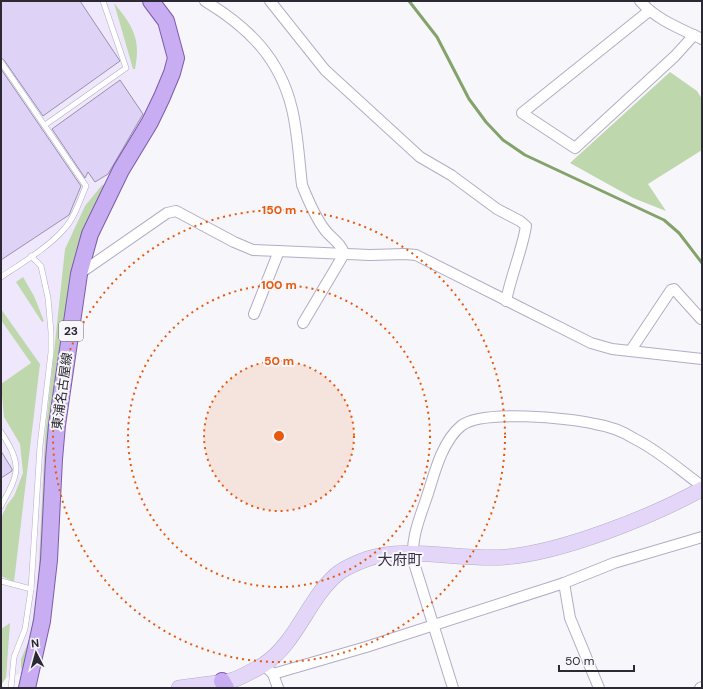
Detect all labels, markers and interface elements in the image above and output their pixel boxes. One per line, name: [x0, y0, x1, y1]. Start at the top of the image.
text: 150 m: [262, 202, 296, 218]
text: 100 m: [261, 277, 297, 293]
road number: 23: [59, 321, 83, 341]
street label: 東浦名古屋線: [48, 351, 76, 431]
text: 50 m: [264, 353, 294, 369]
centre of rings: [272, 429, 286, 443]
district label: 大府町: [377, 550, 423, 570]
north arrow: [16, 633, 56, 673]
text: N: [30, 636, 40, 650]
scale bar: [559, 647, 634, 673]
text: 50 m: [565, 653, 594, 669]

